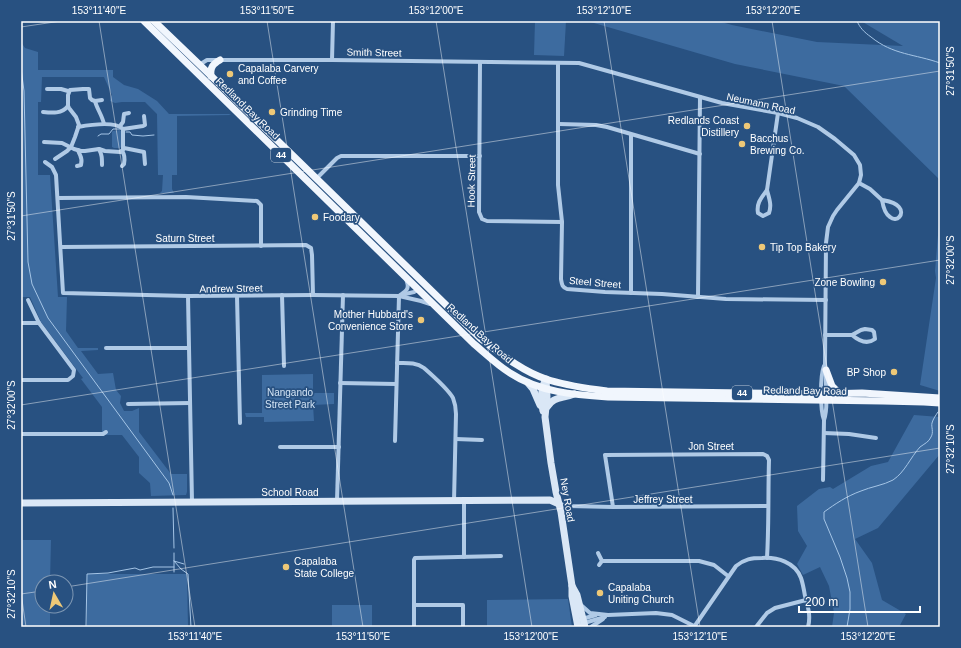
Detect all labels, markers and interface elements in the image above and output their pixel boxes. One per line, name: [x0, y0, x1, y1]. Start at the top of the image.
text: 153°11'40"E: [72, 5, 126, 16]
text: 153°11'50"E: [240, 5, 294, 16]
text: 153°12'00"E: [408, 5, 464, 16]
text: 153°12'10"E: [576, 5, 632, 16]
text: 153°12'20"E: [745, 5, 801, 16]
text: 27°31'50"S: [945, 46, 956, 96]
street label: Smith Street: [346, 47, 402, 58]
place label: Capalaba Carvery and Coffee: [238, 63, 319, 86]
marker: Capalaba Carvery and Coffee: [225, 69, 235, 79]
street label: Redland Bay Road: [214, 75, 282, 141]
street label: Neumann Road: [725, 91, 796, 116]
marker: Grinding Time: [267, 107, 277, 117]
place label: Grinding Time: [280, 107, 343, 118]
place label: Redlands Coast Distillery: [668, 115, 739, 138]
marker: Redlands Coast Distillery: [742, 121, 752, 131]
place label: Bacchus Brewing Co.: [750, 133, 804, 156]
marker: Bacchus Brewing Co.: [737, 139, 747, 149]
road number: 44: [271, 148, 291, 162]
street label: Hook Street: [466, 154, 477, 208]
text: 27°31'50"S: [6, 191, 17, 241]
marker: Foodary: [310, 212, 320, 222]
place label: Foodary: [323, 212, 360, 223]
street label: Saturn Street: [156, 233, 215, 244]
text: 27°32'00"S: [945, 235, 956, 285]
marker: Tip Top Bakery: [757, 242, 767, 252]
place label: Tip Top Bakery: [770, 242, 836, 253]
street label: Steel Street: [568, 275, 622, 290]
place label: Zone Bowling: [814, 277, 875, 288]
marker: Zone Bowling: [878, 277, 888, 287]
street label: Andrew Street: [199, 282, 263, 295]
street label: Redland Bay Road: [445, 301, 515, 366]
place label: Mother Hubbard's Convenience Store: [328, 309, 413, 332]
marker: Mother Hubbard's Convenience Store: [416, 315, 426, 325]
place label: BP Shop: [847, 367, 886, 378]
marker: BP Shop: [889, 367, 899, 377]
text: 27°32'00"S: [6, 380, 17, 430]
street label: Redland Bay Road: [763, 384, 847, 397]
road number: 44: [732, 386, 752, 400]
park label: Nangando Street Park: [265, 387, 316, 410]
text: 27°32'10"S: [945, 424, 956, 474]
street label: Jon Street: [688, 441, 734, 452]
street label: Ney Road: [558, 477, 577, 523]
street label: School Road: [261, 487, 319, 498]
street label: Jeffrey Street: [633, 494, 693, 505]
place label: Capalaba State College: [294, 556, 354, 579]
marker: Capalaba State College: [281, 562, 291, 572]
text: 27°32'10"S: [6, 569, 17, 619]
north arrow: [34, 574, 74, 614]
text: N: [48, 578, 57, 591]
place label: Capalaba Uniting Church: [608, 582, 674, 605]
marker: Capalaba Uniting Church: [595, 588, 605, 598]
scale bar: [799, 588, 920, 614]
text: 200 m: [805, 595, 838, 609]
text: 153°11'40"E: [168, 631, 222, 642]
text: 153°11'50"E: [336, 631, 390, 642]
text: 153°12'00"E: [503, 631, 559, 642]
text: 153°12'10"E: [672, 631, 728, 642]
text: 153°12'20"E: [840, 631, 896, 642]

